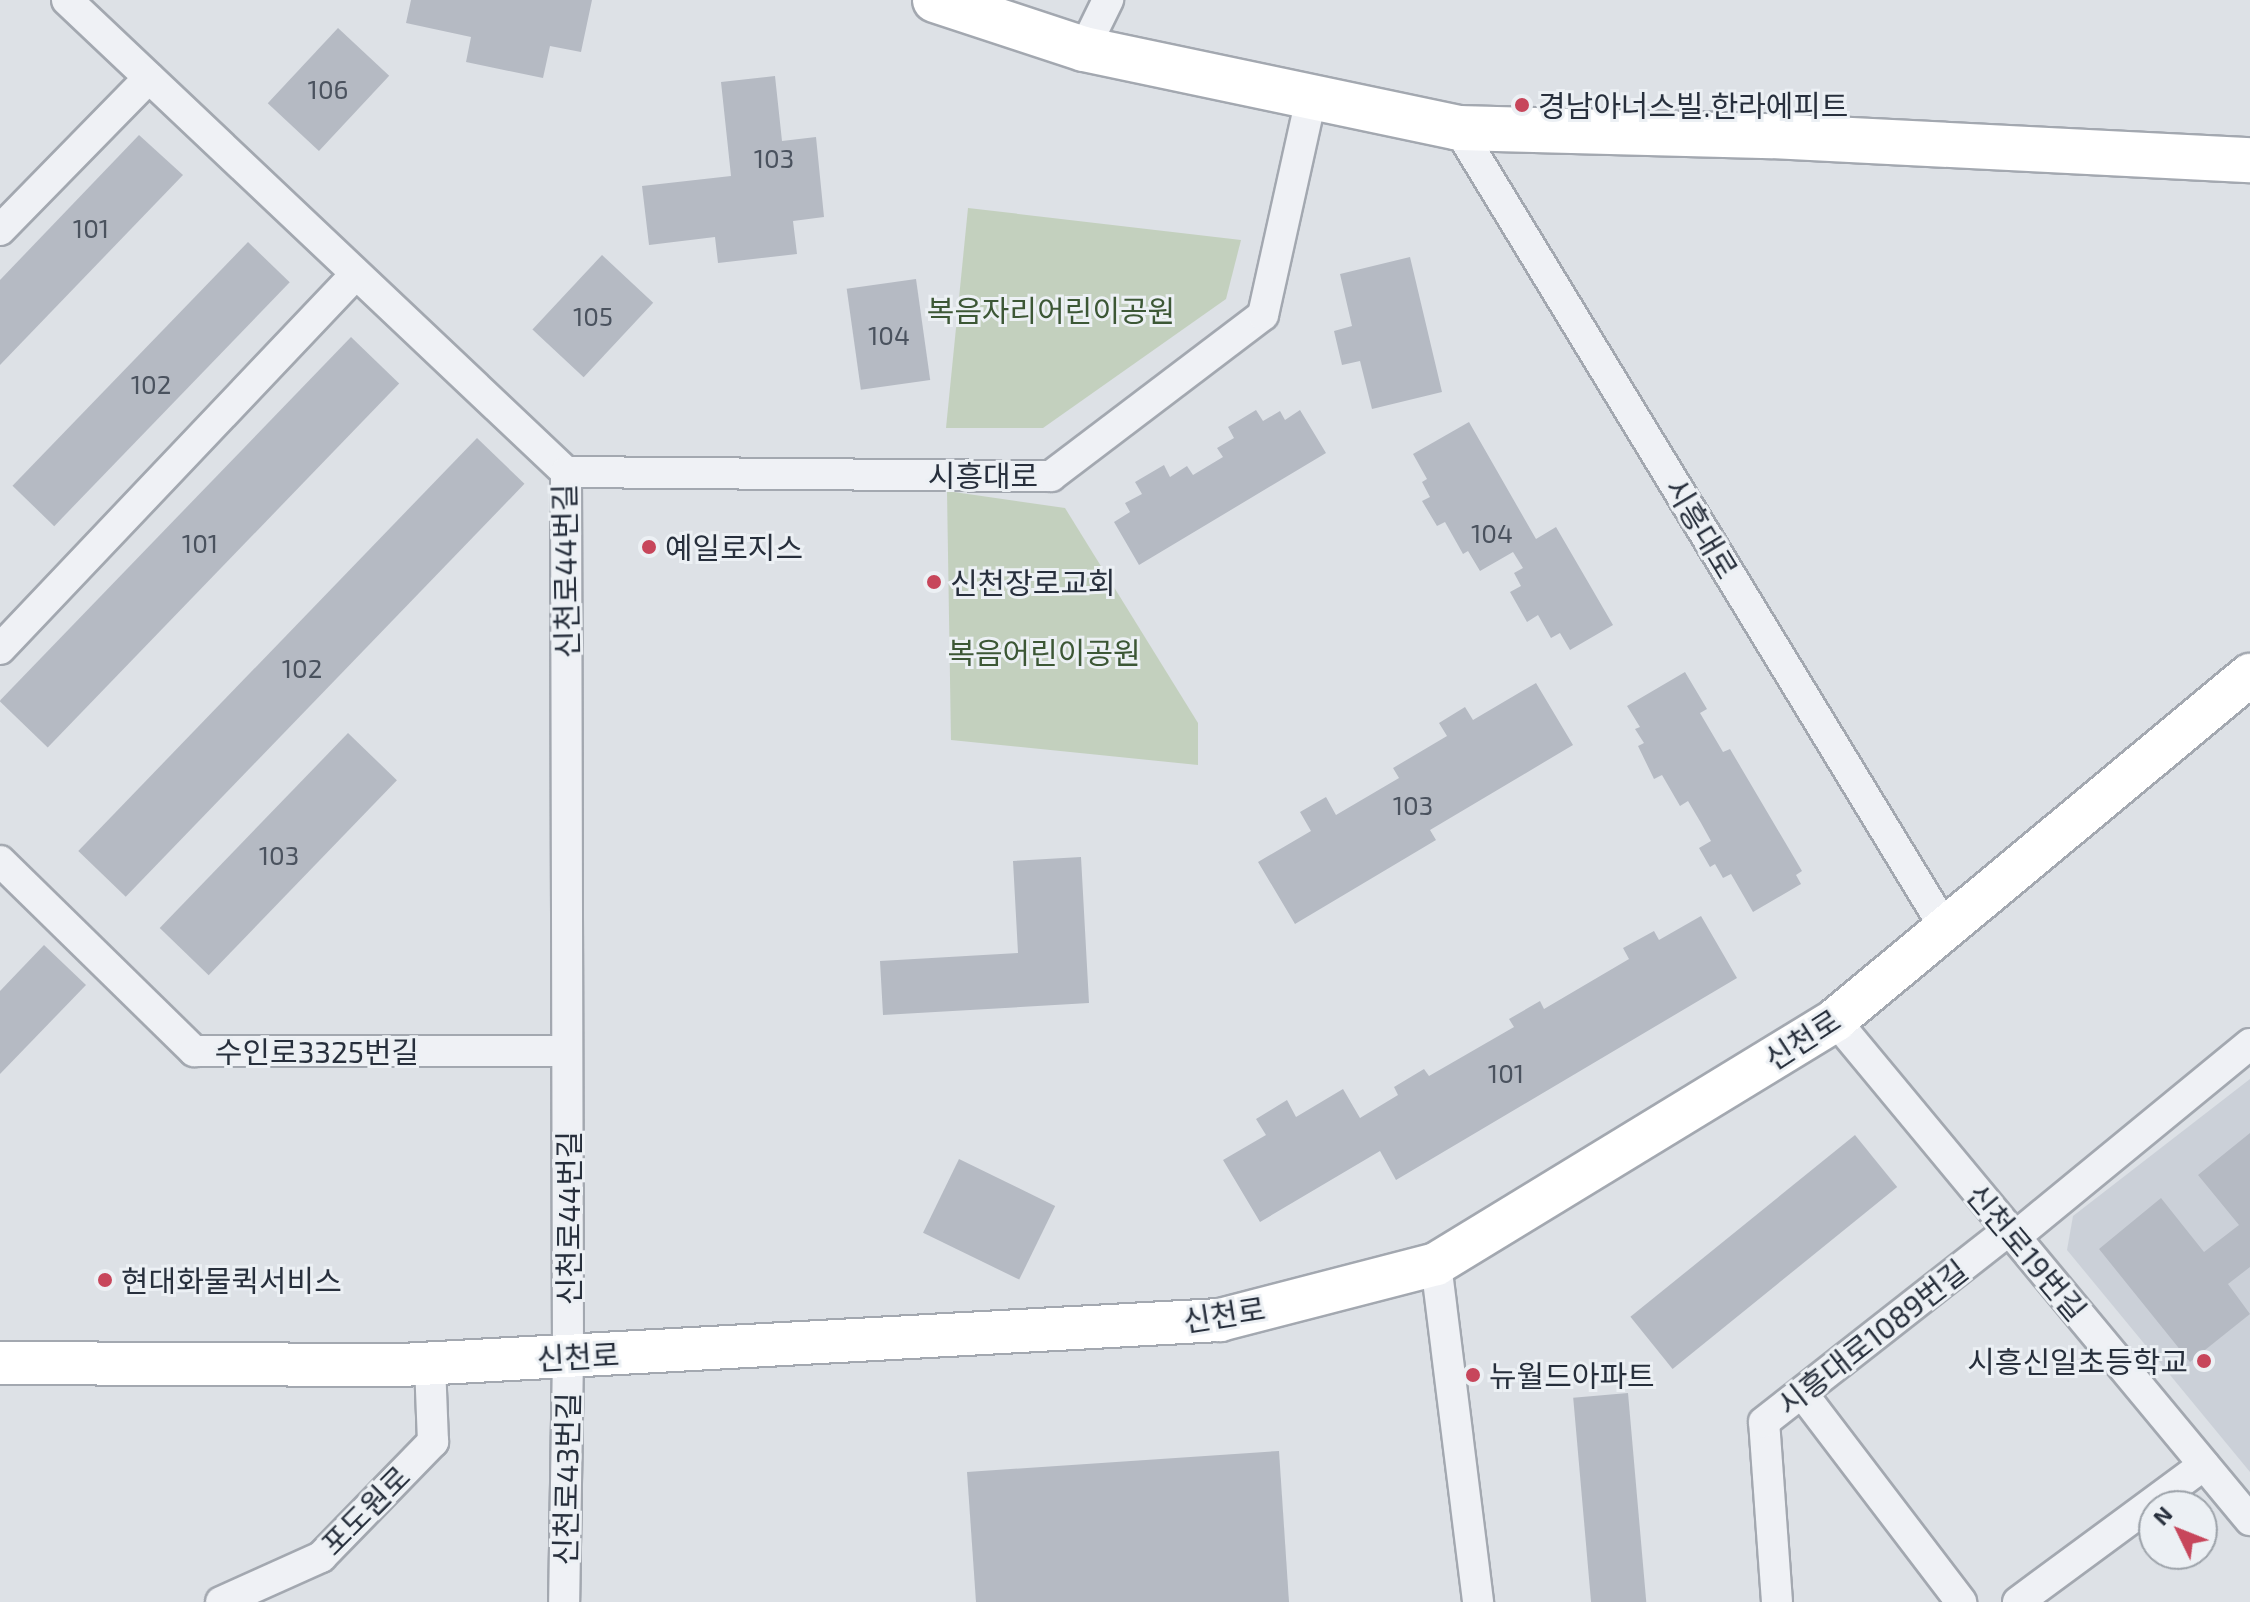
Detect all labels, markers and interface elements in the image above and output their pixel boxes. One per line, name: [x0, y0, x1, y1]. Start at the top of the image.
house number: 106: [308, 73, 348, 105]
place label: 경남아너스빌.한라에피트: [1538, 87, 1848, 123]
marker: 경남아너스빌.한라에피트: [1513, 96, 1531, 114]
house number: 103: [754, 142, 794, 174]
house number: 101: [73, 212, 109, 244]
park label: 복음자리어린이공원: [927, 292, 1175, 328]
house number: 105: [573, 300, 613, 332]
house number: 104: [868, 319, 910, 351]
house number: 102: [131, 368, 171, 400]
street label: 시흥대로: [928, 457, 1038, 493]
street label: 시흥대로: [1658, 471, 1746, 585]
street label: 신천로44번길: [545, 483, 585, 659]
house number: 104: [1471, 517, 1513, 549]
house number: 101: [182, 527, 218, 559]
place label: 예일로지스: [665, 529, 803, 565]
marker: 예일로지스: [640, 538, 658, 556]
place label: 신천장로교회: [950, 564, 1116, 600]
marker: 신천장로교회: [925, 573, 943, 591]
park label: 복음어린이공원: [947, 634, 1141, 670]
house number: 102: [282, 652, 322, 684]
house number: 103: [1393, 789, 1433, 821]
house number: 103: [259, 839, 299, 871]
street label: 신천로: [1757, 1001, 1847, 1077]
street label: 수인로3325번길: [215, 1033, 419, 1069]
house number: 101: [1488, 1057, 1524, 1089]
street label: 신천로44번길: [550, 1131, 586, 1305]
street label: 신천로19번길: [1960, 1176, 2094, 1328]
street label: 시흥대로1089번길: [1770, 1252, 1974, 1422]
place label: 현대화물퀵서비스: [121, 1262, 342, 1298]
marker: 현대화물퀵서비스: [96, 1271, 114, 1289]
street label: 신천로: [1180, 1290, 1268, 1338]
street label: 신천로: [536, 1336, 620, 1376]
place label: 시흥신일초등학교: [1967, 1343, 2188, 1379]
marker: 시흥신일초등학교: [2195, 1352, 2213, 1370]
place label: 뉴월드아파트: [1489, 1357, 1655, 1393]
marker: 뉴월드아파트: [1464, 1366, 1482, 1384]
street label: 신천로43번길: [546, 1392, 586, 1566]
street label: 포도원로: [313, 1458, 417, 1562]
north arrow: [2138, 1490, 2218, 1570]
text: N: [2147, 1500, 2177, 1530]

